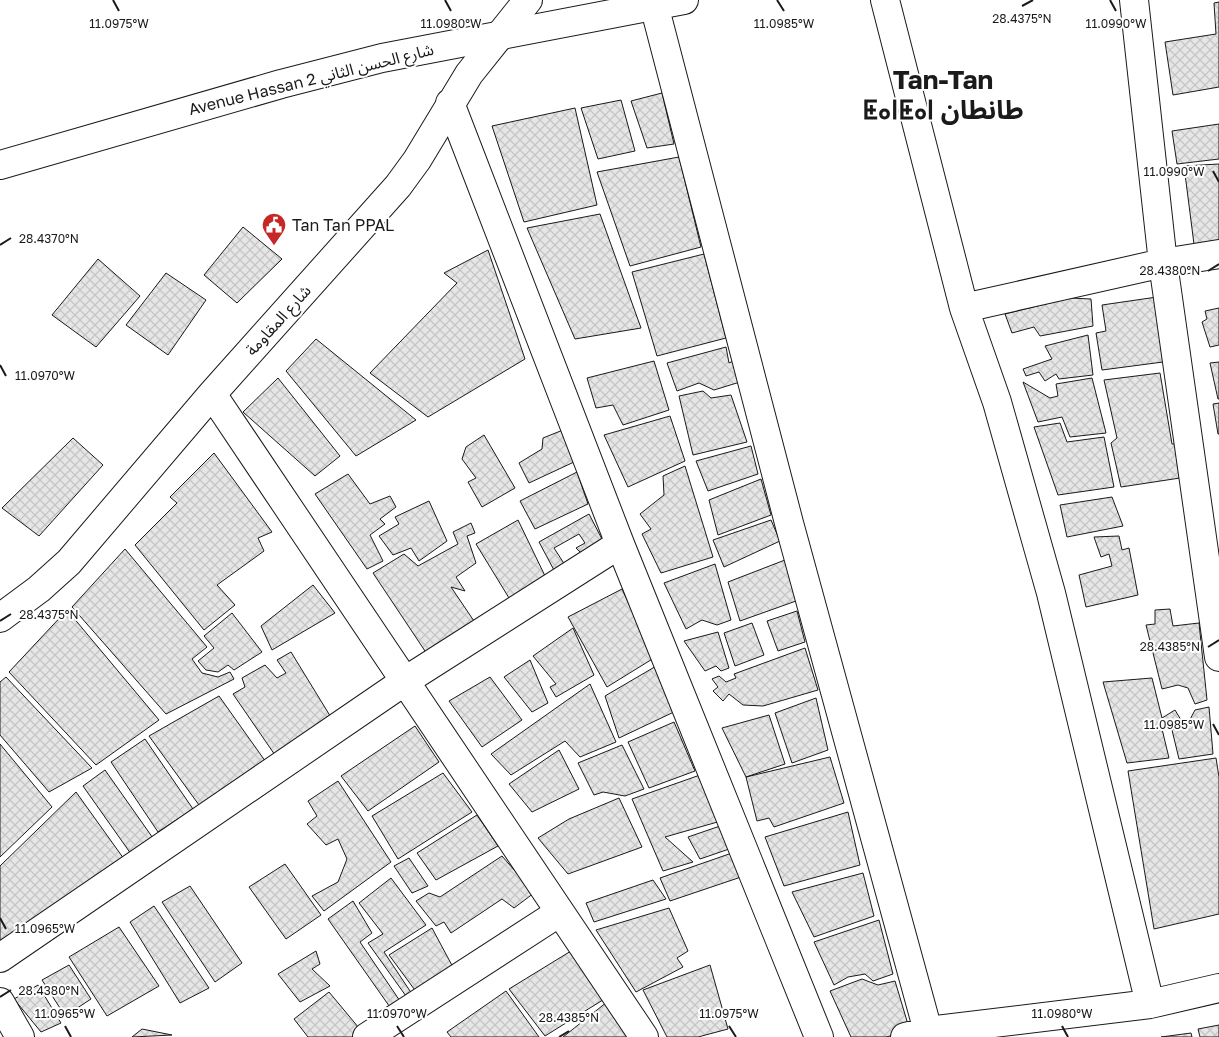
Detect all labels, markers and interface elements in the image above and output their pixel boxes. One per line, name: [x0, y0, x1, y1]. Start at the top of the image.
text: 28.4375°N: [992, 11, 1052, 26]
text: 11.0975°W: [89, 16, 149, 31]
text: 11.0980°W: [421, 16, 482, 31]
text: 11.0985°W: [754, 16, 815, 31]
text: 11.0990°W: [1086, 16, 1147, 31]
street label: Avenue Hassan 2 شارع الحسن الثاني: [186, 39, 436, 122]
district label: Tan-Tan ⵟⴰⵏⵟⴰⵏ طانطان: [862, 64, 1024, 125]
text: 11.0990°W: [1144, 164, 1205, 179]
public building icon: Tan Tan PPAL: [261, 212, 287, 246]
place label: Tan Tan PPAL: [292, 215, 394, 235]
text: 28.4370°N: [19, 231, 79, 246]
text: 28.4380°N: [1140, 263, 1200, 278]
street label: شارع المقاومة: [241, 280, 317, 362]
text: 11.0970°W: [15, 368, 75, 383]
text: 28.4375°N: [19, 607, 79, 622]
text: 28.4385°N: [1140, 639, 1200, 654]
text: 11.0985°W: [1144, 717, 1205, 732]
text: 11.0965°W: [15, 921, 76, 936]
text: 28.4380°N: [19, 983, 79, 998]
text: 11.0965°W: [35, 1006, 96, 1021]
text: 11.0970°W: [367, 1006, 427, 1021]
text: 11.0975°W: [699, 1006, 759, 1021]
text: 11.0980°W: [1032, 1006, 1093, 1021]
text: 28.4385°N: [539, 1010, 599, 1025]

